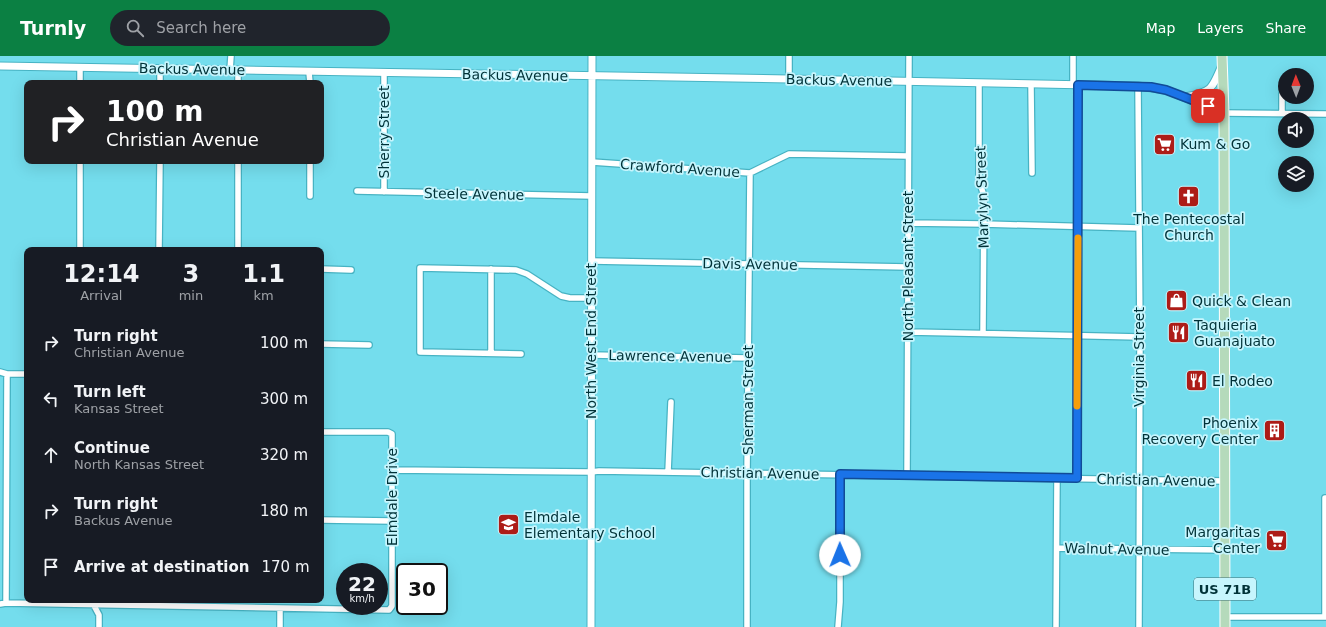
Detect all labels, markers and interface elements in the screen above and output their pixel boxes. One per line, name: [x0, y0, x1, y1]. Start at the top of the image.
search box: [110, 10, 390, 46]
text: Turnly: [20, 17, 86, 39]
icon: search: [124, 17, 146, 39]
text: Search here: [156, 19, 246, 37]
text: Map: [1146, 20, 1175, 36]
text: Layers: [1197, 20, 1244, 36]
text: Share: [1266, 20, 1306, 36]
street label: Backus Avenue: [139, 60, 245, 78]
street label: Backus Avenue: [462, 66, 568, 84]
north arrow: [1278, 68, 1314, 104]
map controls: [1278, 68, 1314, 192]
street label: Backus Avenue: [786, 71, 892, 89]
street label: Sherry Street: [376, 85, 392, 178]
pin: [1191, 89, 1225, 123]
text: 100 m: [106, 95, 203, 128]
icon: arrive: [1197, 95, 1219, 117]
icon: right: [40, 96, 92, 148]
button: sound: [1278, 112, 1314, 148]
text: Christian Avenue: [106, 129, 259, 150]
supermarket icon: Kum & Go: [1151, 131, 1177, 157]
place label: Kum & Go: [1180, 136, 1250, 152]
street label: Marylyn Street: [972, 145, 992, 249]
street label: Crawford Avenue: [620, 156, 740, 180]
button: layers: [1278, 156, 1314, 192]
church icon: The Pentecostal Church: [1176, 184, 1202, 210]
street label: Steele Avenue: [424, 185, 524, 203]
street label: North Pleasant Street: [900, 190, 916, 341]
place label: The Pentecostal Church: [1132, 211, 1245, 243]
street label: Davis Avenue: [702, 255, 798, 273]
text: 12:14: [63, 260, 140, 288]
text: 3: [183, 260, 199, 288]
text: 1.1: [242, 260, 285, 288]
street label: North West End Street: [583, 262, 599, 419]
text: Arrival: [80, 288, 122, 303]
text: min: [179, 288, 203, 303]
text: km: [254, 288, 274, 303]
shop icon: Quick & Clean: [1164, 288, 1190, 314]
place label: Quick & Clean: [1192, 293, 1291, 309]
street label: Virginia Street: [1131, 307, 1147, 407]
place label: Taquieria Guanajuato: [1193, 317, 1275, 349]
restaurant icon: Taquieria Guanajuato: [1165, 320, 1191, 346]
text: Turn right: [74, 327, 158, 345]
icon: right: [40, 332, 62, 354]
text: 100 m: [260, 334, 308, 352]
text: Christian Avenue: [74, 345, 184, 360]
street label: Sherman Street: [740, 345, 756, 455]
street label: Lawrence Avenue: [608, 347, 732, 365]
restaurant icon: El Rodeo: [1184, 368, 1210, 394]
place label: El Rodeo: [1212, 373, 1273, 389]
text: Turn left: [74, 383, 146, 401]
icon: left: [40, 388, 62, 410]
text: 300 m: [260, 390, 308, 408]
text: Kansas Street: [74, 401, 164, 416]
place label: Phoenix Recovery Center: [1142, 415, 1258, 447]
building icon: Phoenix Recovery Center: [1261, 418, 1287, 444]
text: Continue: [74, 439, 150, 457]
icon: ahead: [40, 444, 62, 466]
text: 320 m: [260, 446, 308, 464]
street label: Elmdale Drive: [384, 448, 400, 546]
text: North Kansas Street: [74, 457, 204, 472]
street label: Christian Avenue: [700, 464, 820, 482]
street label: Christian Avenue: [1096, 471, 1216, 489]
text: Turn right: [74, 495, 158, 513]
icon: right: [40, 500, 62, 522]
text: 180 m: [260, 502, 308, 520]
place label: Elmdale Elementary School: [524, 509, 656, 541]
school or university icon: Elmdale Elementary School: [496, 512, 522, 538]
text: Backus Avenue: [74, 513, 173, 528]
place label: Margaritas Center: [1185, 524, 1260, 556]
supermarket icon: Margaritas Center: [1263, 527, 1289, 553]
position arrow: [819, 534, 861, 576]
street label: Walnut Avenue: [1064, 540, 1170, 558]
icon: arrive: [40, 556, 62, 578]
text: Arrive at destination: [74, 558, 249, 576]
text: 170 m: [261, 558, 310, 576]
speed limit sign: 30: [396, 563, 448, 615]
text: 22: [348, 572, 376, 596]
road number: US 71B: [1194, 578, 1256, 600]
text: km/h: [349, 593, 375, 604]

